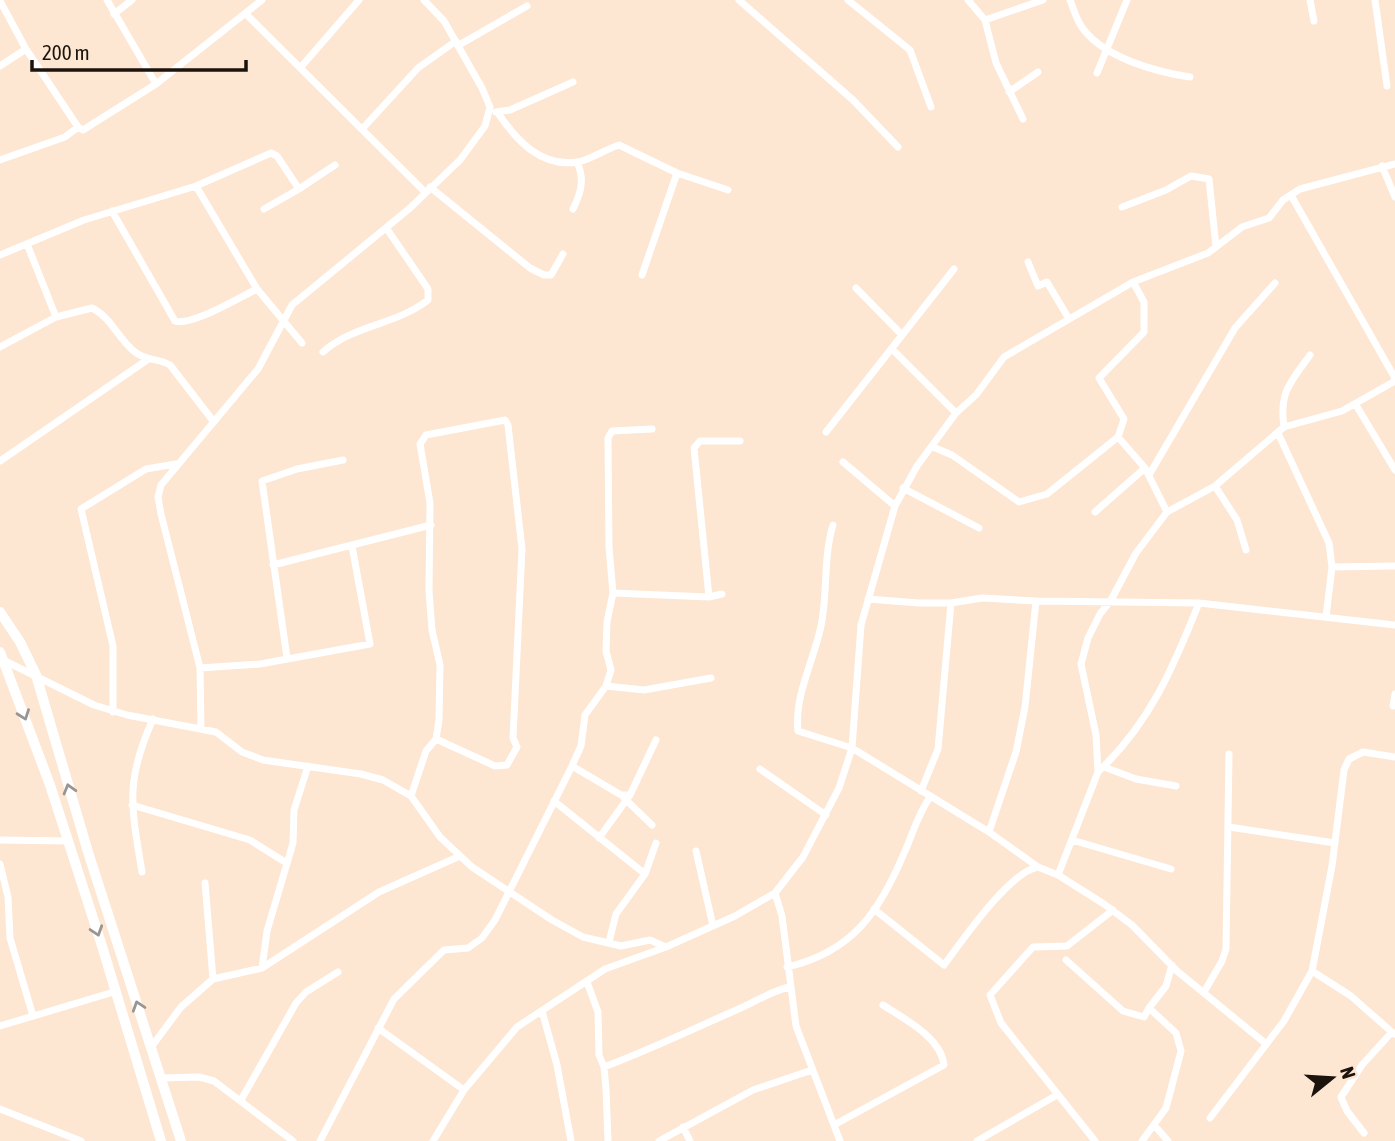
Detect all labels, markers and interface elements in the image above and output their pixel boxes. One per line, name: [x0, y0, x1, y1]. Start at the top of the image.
scale bar: [32, 28, 245, 72]
text: 200 m: [42, 40, 90, 64]
one-way arrow: [16, 709, 30, 721]
one-way arrow: [63, 783, 78, 795]
one-way arrow: [89, 924, 104, 936]
one-way arrow: [132, 1000, 147, 1012]
north arrow: [1297, 1043, 1367, 1113]
text: N: [1336, 1064, 1360, 1081]

